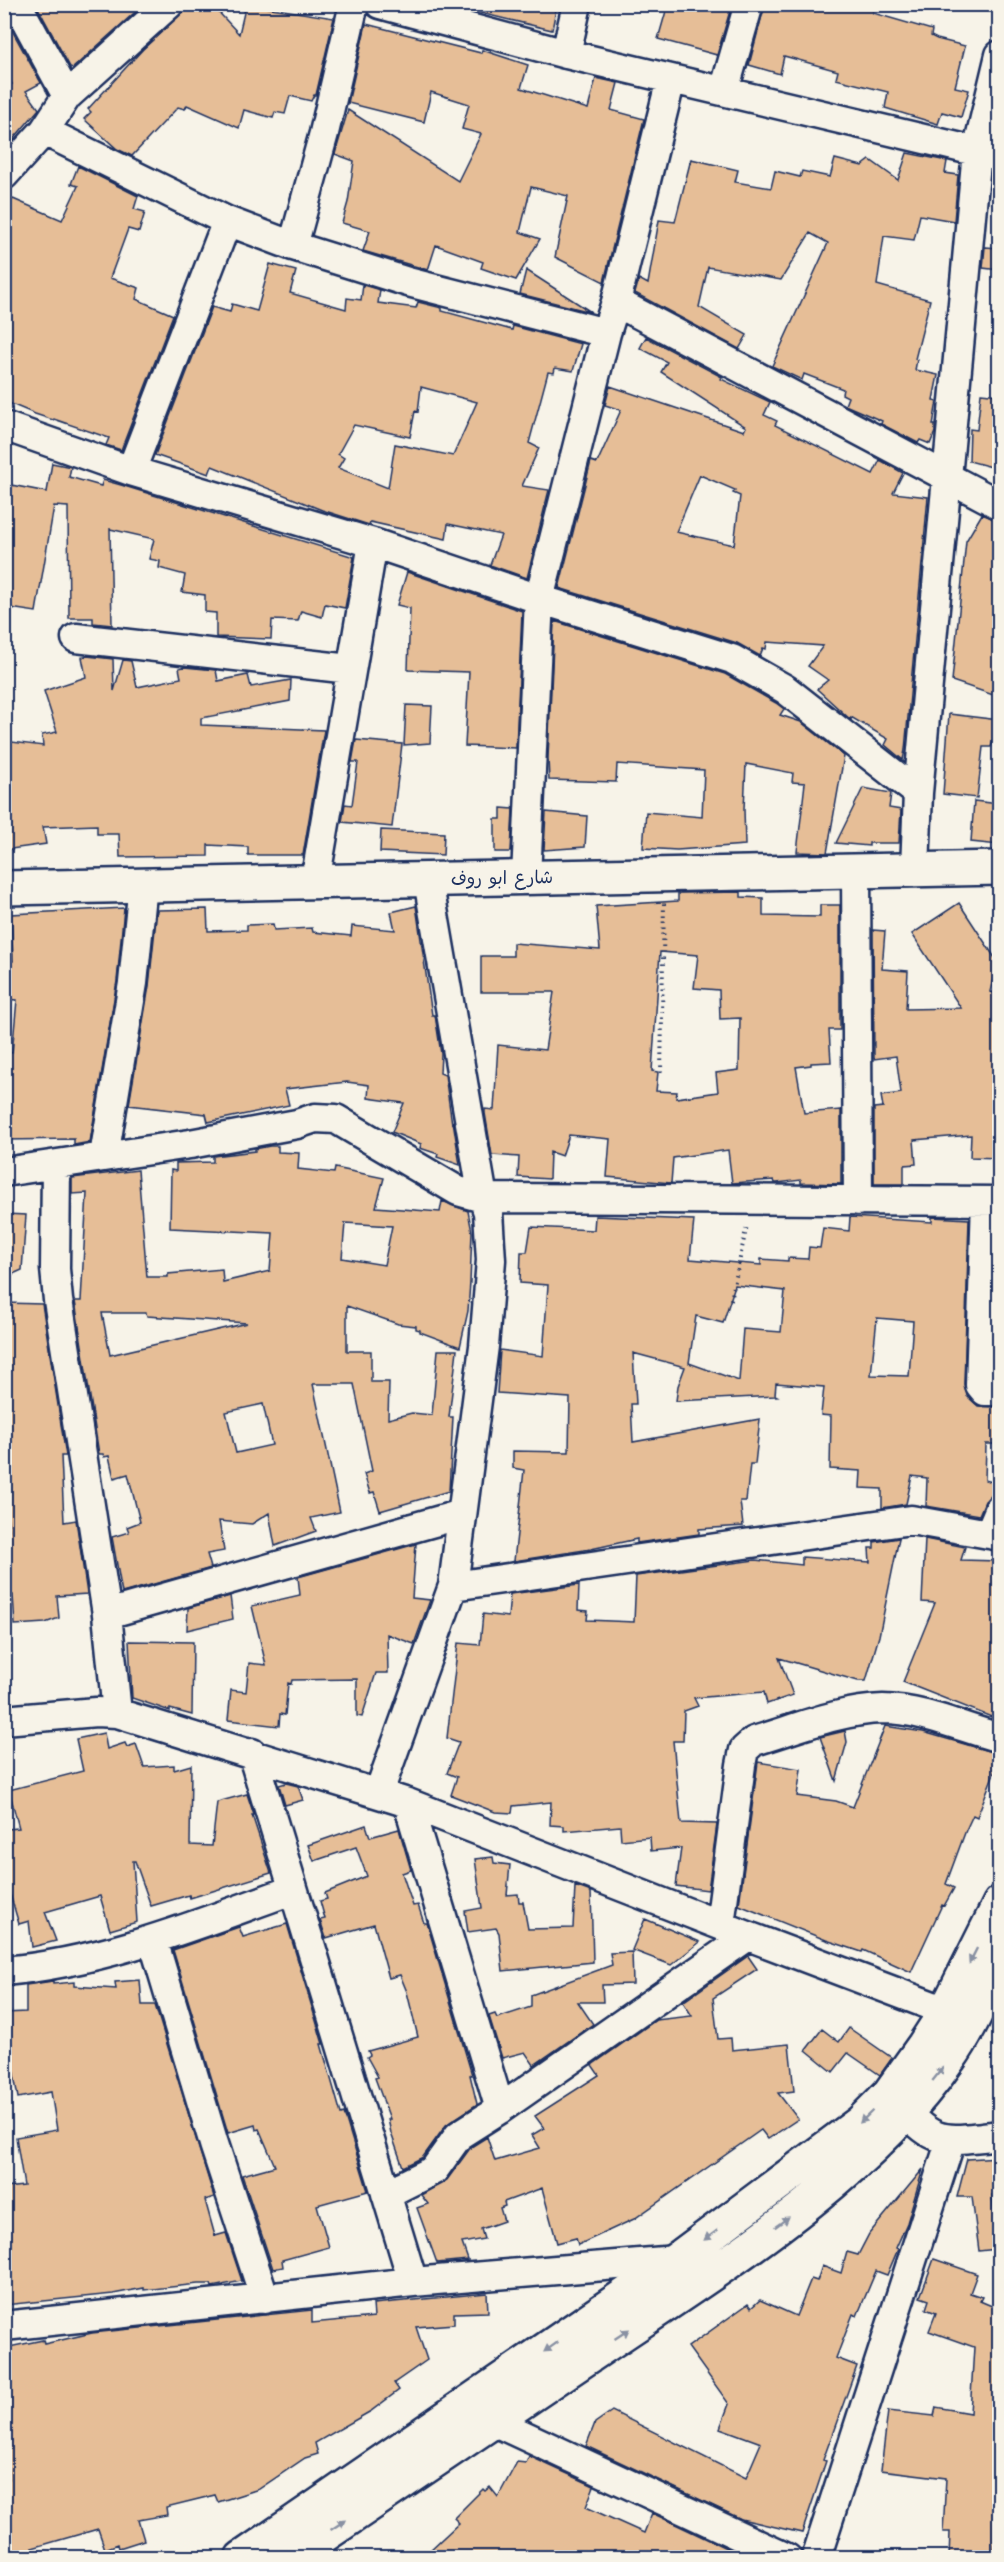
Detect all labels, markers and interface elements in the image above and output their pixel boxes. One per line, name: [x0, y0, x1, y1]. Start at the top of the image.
street label: شارع ابو روف: [451, 864, 553, 895]
one-way arrow: [969, 1947, 978, 1964]
one-way arrow: [931, 2066, 944, 2082]
one-way arrow: [858, 2110, 873, 2124]
one-way arrow: [773, 2216, 789, 2228]
one-way arrow: [703, 2228, 718, 2240]
one-way arrow: [614, 2329, 630, 2340]
one-way arrow: [542, 2341, 559, 2352]
one-way arrow: [330, 2519, 346, 2531]

